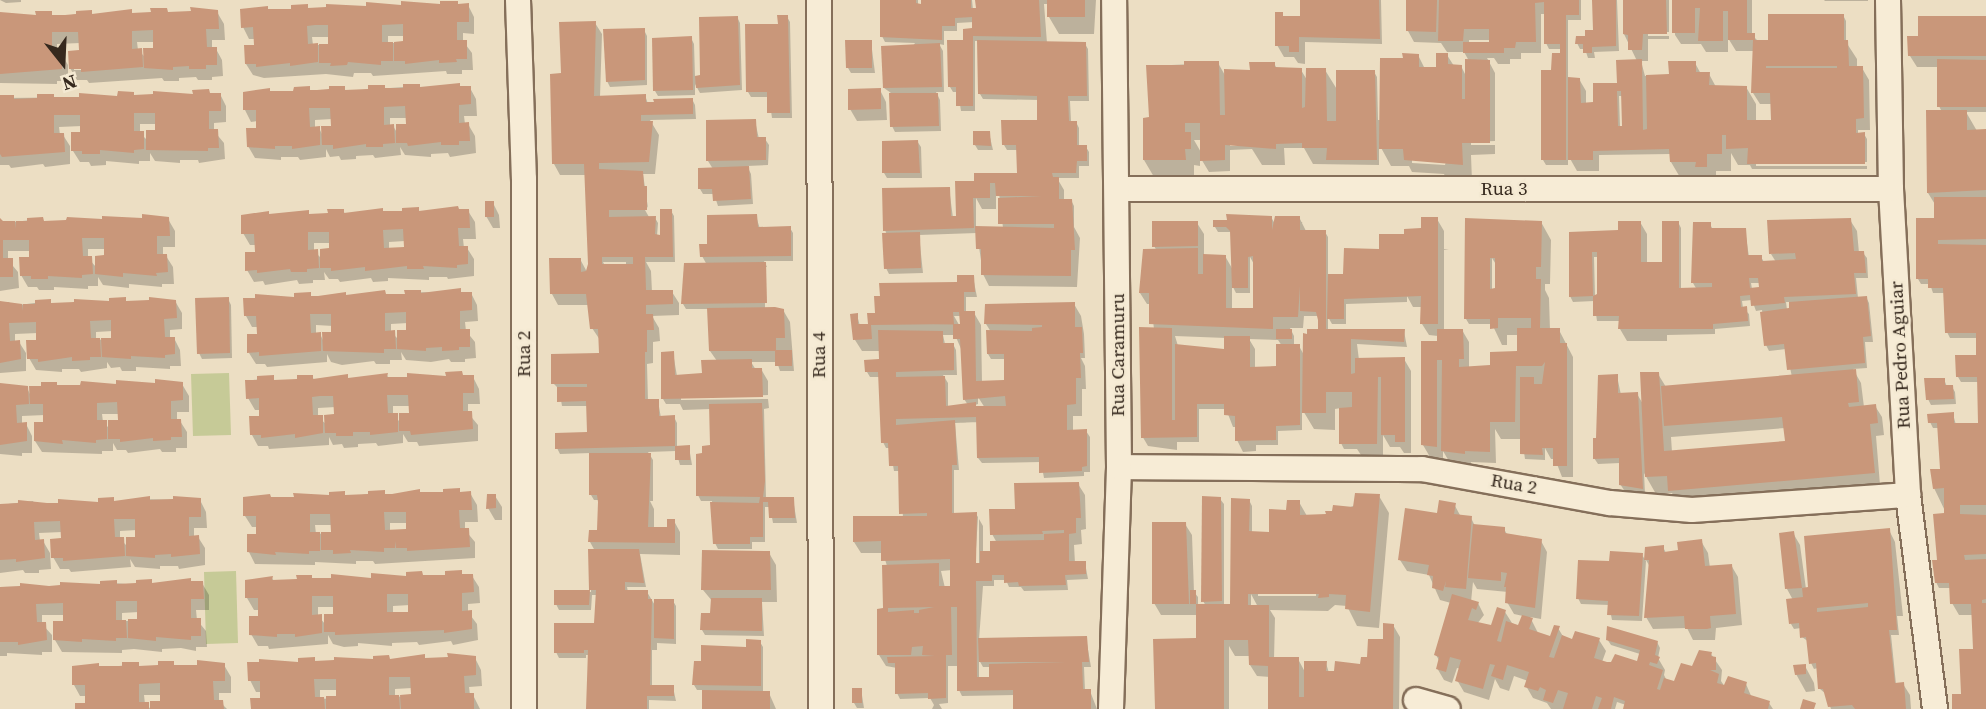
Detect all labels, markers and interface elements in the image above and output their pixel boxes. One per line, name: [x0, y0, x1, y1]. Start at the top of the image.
north arrow: [28, 28, 98, 98]
text: N: [59, 68, 80, 97]
street label: Rua 3: [1481, 178, 1527, 200]
street label: Rua Pedro Aguiar: [1885, 280, 1915, 430]
street label: Rua Caramuru: [1107, 293, 1129, 417]
street label: Rua 2: [513, 331, 535, 377]
street label: Rua 4: [808, 332, 830, 378]
street label: Rua 2: [1489, 469, 1539, 499]

